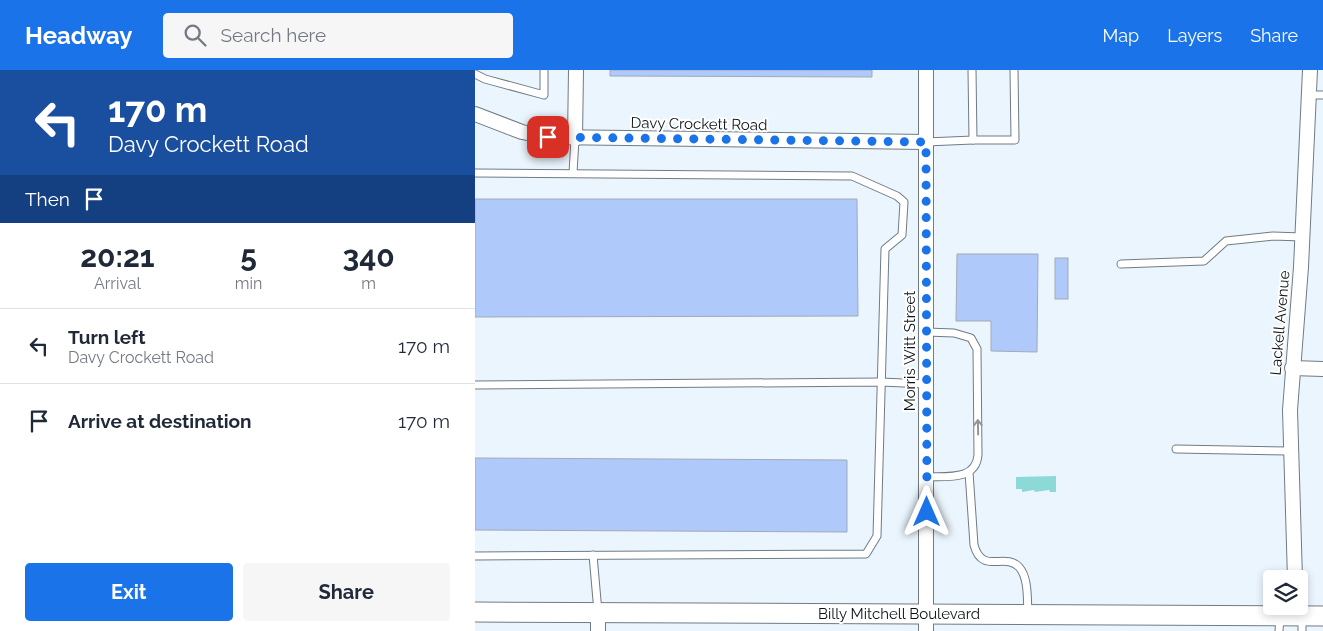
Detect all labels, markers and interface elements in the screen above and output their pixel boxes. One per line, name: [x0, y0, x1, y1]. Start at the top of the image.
search box: [163, 13, 513, 58]
text: Headway: [25, 21, 133, 50]
icon: search: [181, 21, 209, 49]
text: Search here: [221, 24, 326, 46]
text: Map: [1103, 25, 1139, 46]
text: Layers: [1167, 25, 1222, 46]
text: Share: [1250, 25, 1298, 46]
text: 170 m: [108, 89, 207, 130]
icon: left: [25, 90, 90, 155]
street label: Davy Crockett Road: [630, 114, 768, 134]
pin: [527, 116, 569, 158]
icon: arrive: [534, 123, 562, 151]
text: Davy Crockett Road: [108, 131, 309, 157]
icon: arrive: [80, 185, 108, 213]
text: Then: [25, 188, 70, 210]
text: 20:21: [80, 239, 155, 274]
text: 5: [240, 239, 257, 274]
text: 340: [343, 239, 395, 274]
street label: Lackell Avenue: [1266, 270, 1294, 376]
text: Arrival: [94, 274, 141, 293]
text: min: [235, 274, 262, 293]
text: m: [361, 274, 376, 293]
street label: Morris Witt Street: [901, 291, 919, 411]
text: Turn left: [68, 326, 145, 348]
icon: left: [25, 332, 53, 360]
text: 170 m: [398, 335, 450, 357]
text: Davy Crockett Road: [68, 348, 214, 367]
icon: arrive: [25, 407, 53, 435]
text: Arrive at destination: [68, 410, 252, 432]
text: 170 m: [398, 410, 450, 432]
one-way arrow: [973, 419, 983, 436]
position arrow: [900, 485, 952, 537]
button: Exit: [25, 563, 233, 621]
button: Share: [243, 563, 450, 621]
map controls: [1263, 570, 1308, 615]
button: layers: [1263, 570, 1308, 615]
street label: Billy Mitchell Boulevard: [818, 605, 980, 623]

